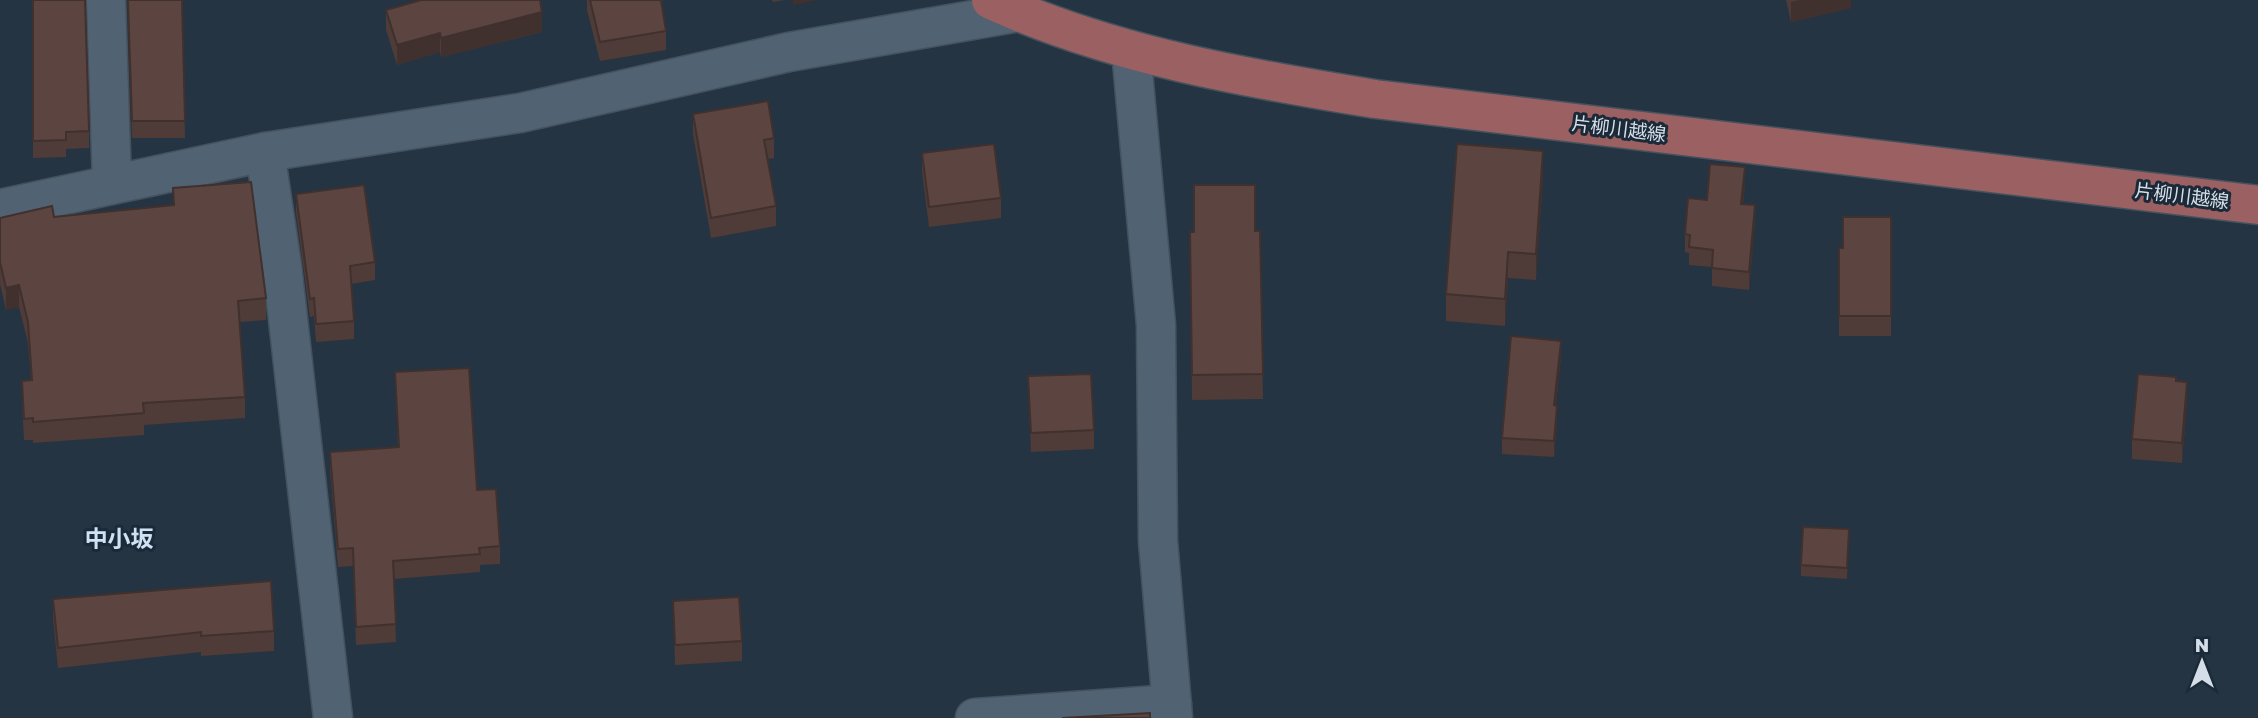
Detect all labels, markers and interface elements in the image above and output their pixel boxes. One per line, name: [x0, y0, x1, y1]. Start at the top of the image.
street label: 片柳川越線: [1570, 111, 1668, 145]
street label: 片柳川越線: [2133, 178, 2231, 212]
district label: 中小坂: [85, 524, 154, 552]
north arrow: [2167, 627, 2237, 697]
text: N: [2195, 633, 2209, 656]

